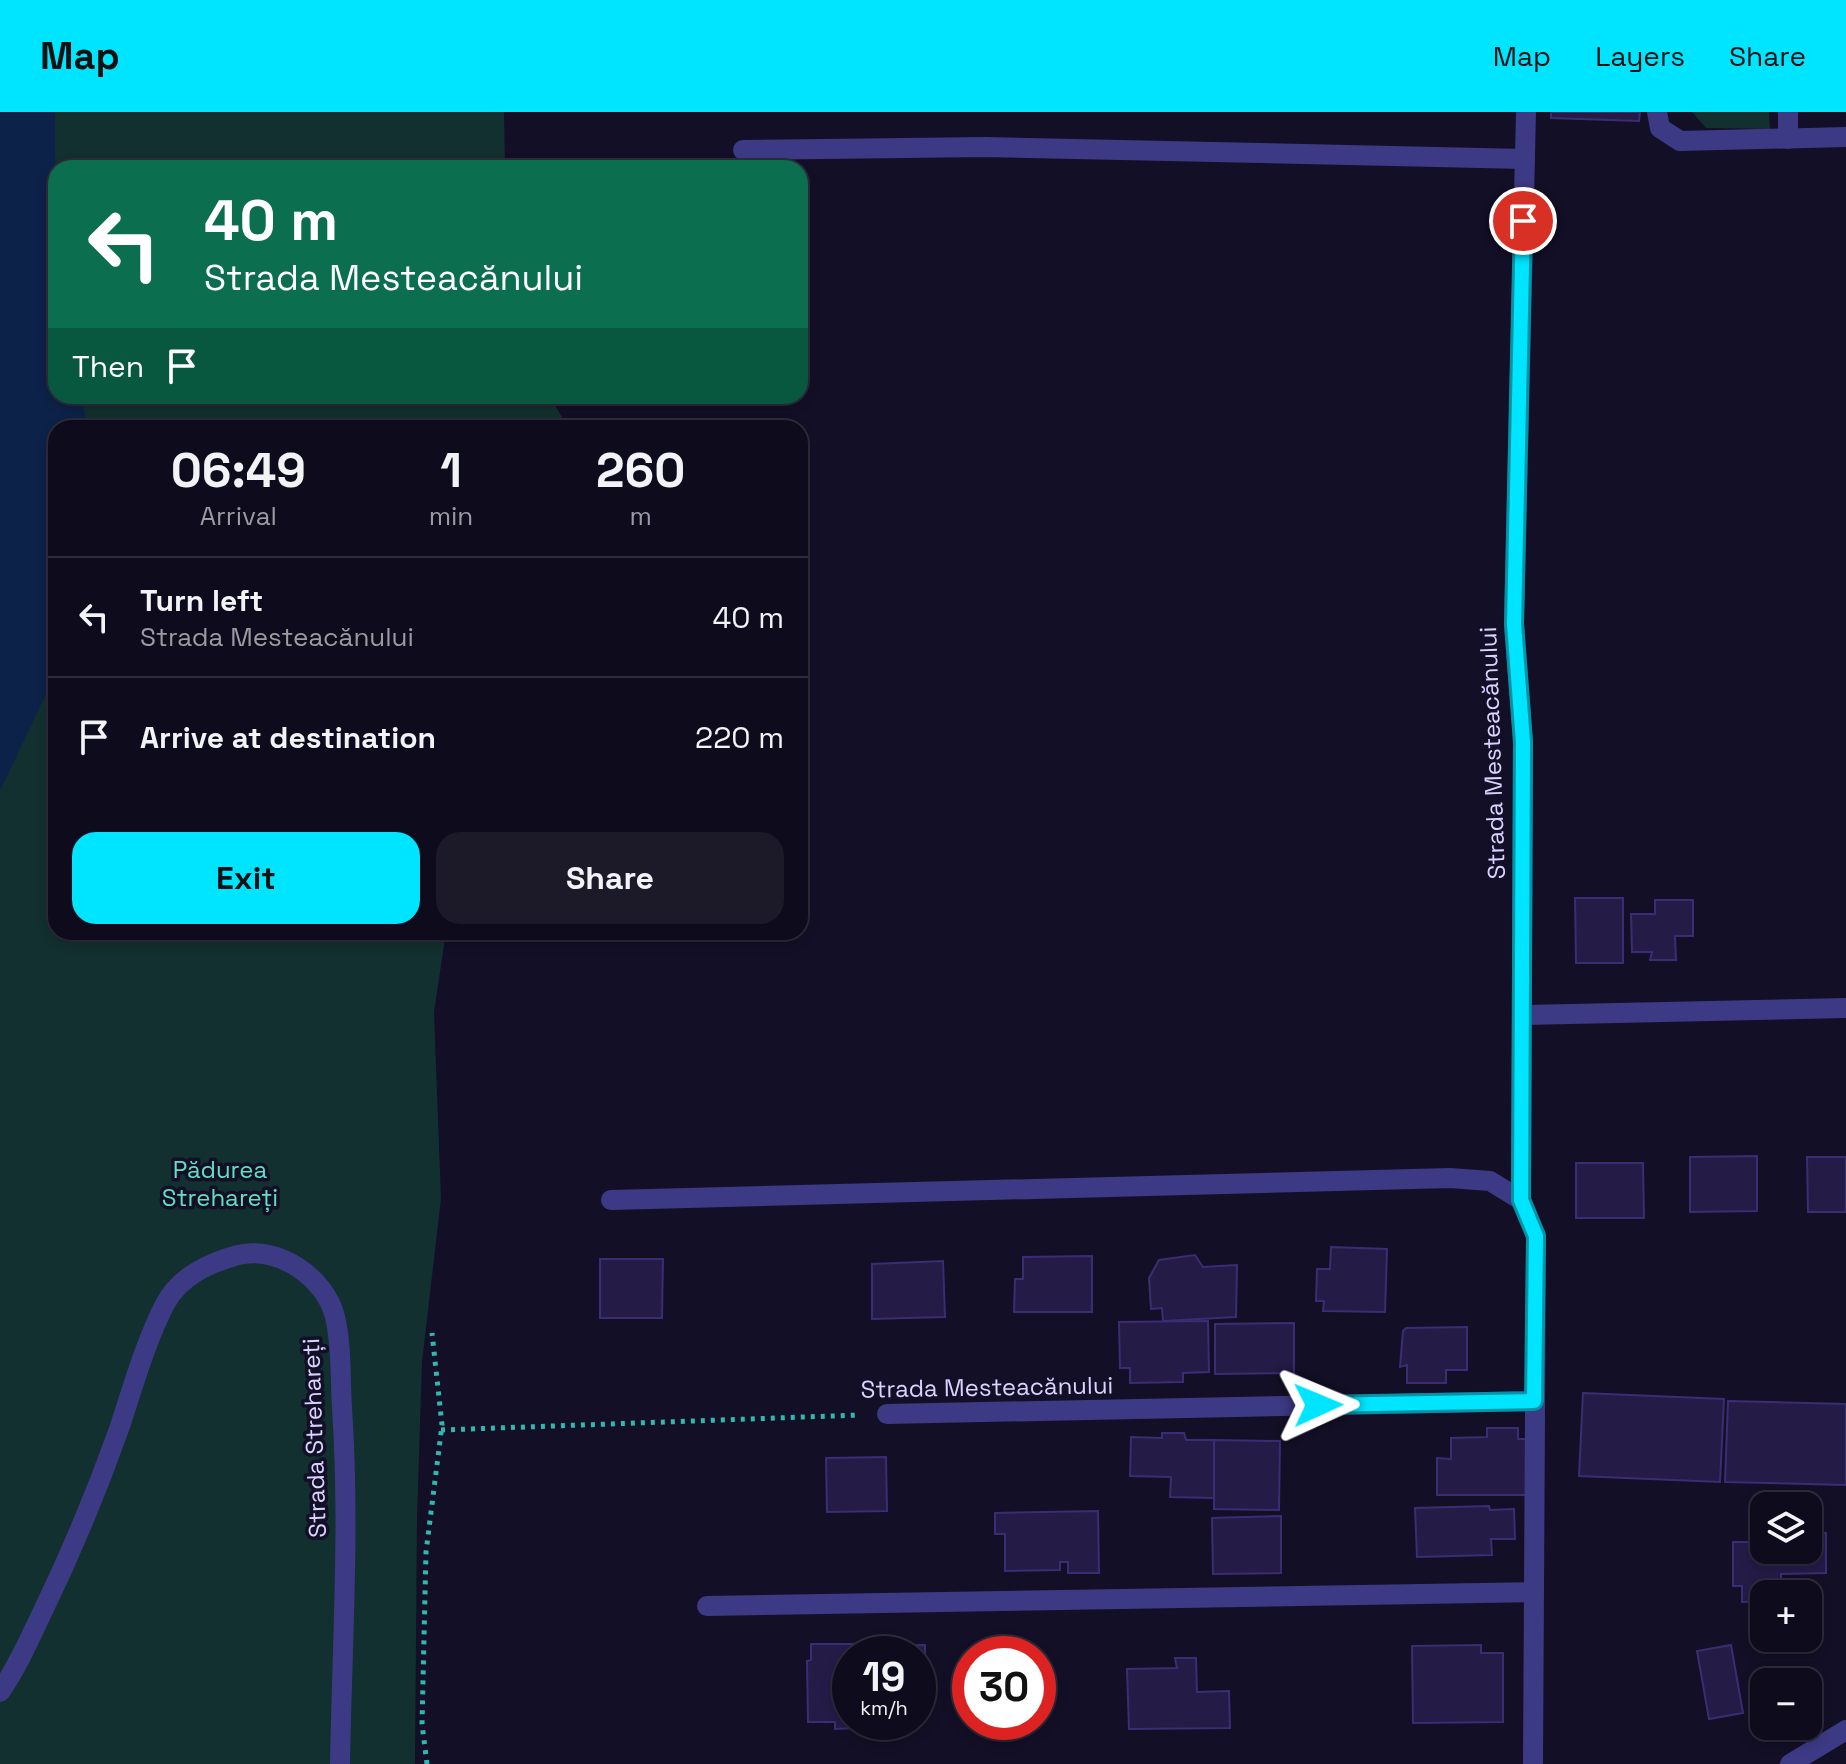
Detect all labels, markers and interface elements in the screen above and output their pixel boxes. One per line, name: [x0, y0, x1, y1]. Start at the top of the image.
text: Map: [40, 32, 120, 80]
text: Map: [1493, 38, 1551, 74]
text: Layers: [1595, 38, 1685, 74]
text: Share: [1729, 38, 1806, 74]
text: 40 m: [204, 185, 338, 256]
pin: [1489, 187, 1557, 255]
icon: left: [72, 192, 176, 296]
icon: arrive: [1501, 199, 1545, 243]
text: Strada Mesteacănului: [204, 255, 583, 301]
icon: arrive: [160, 344, 204, 388]
text: Then: [72, 347, 144, 386]
text: 06:49: [171, 440, 306, 501]
text: 1: [440, 440, 462, 501]
text: 260: [596, 440, 685, 501]
text: Arrival: [200, 499, 277, 533]
text: min: [429, 499, 473, 533]
text: m: [629, 499, 652, 533]
text: Turn left: [140, 581, 263, 620]
icon: left: [72, 595, 116, 639]
text: 40 m: [713, 598, 784, 637]
text: Strada Mesteacănului: [140, 620, 414, 654]
street label: Strada Mesteacănului: [1472, 626, 1512, 880]
icon: arrive: [72, 715, 116, 759]
text: Arrive at destination: [140, 718, 436, 757]
text: 220 m: [695, 718, 784, 757]
button: Exit: [72, 832, 420, 924]
button: Share: [436, 832, 784, 924]
park label: Pădurea Strehareți: [162, 1154, 278, 1213]
street label: Strada Strehareți: [295, 1338, 333, 1538]
position arrow: [1276, 1363, 1360, 1447]
street label: Strada Mesteacănului: [860, 1369, 1114, 1405]
map controls: [1750, 1492, 1822, 1740]
button: layers: [1750, 1492, 1822, 1564]
button: +: [1750, 1580, 1822, 1652]
speed limit sign: 30: [952, 1636, 1056, 1740]
text: 19: [863, 1652, 905, 1703]
button: −: [1750, 1668, 1822, 1740]
text: km/h: [860, 1695, 908, 1721]

